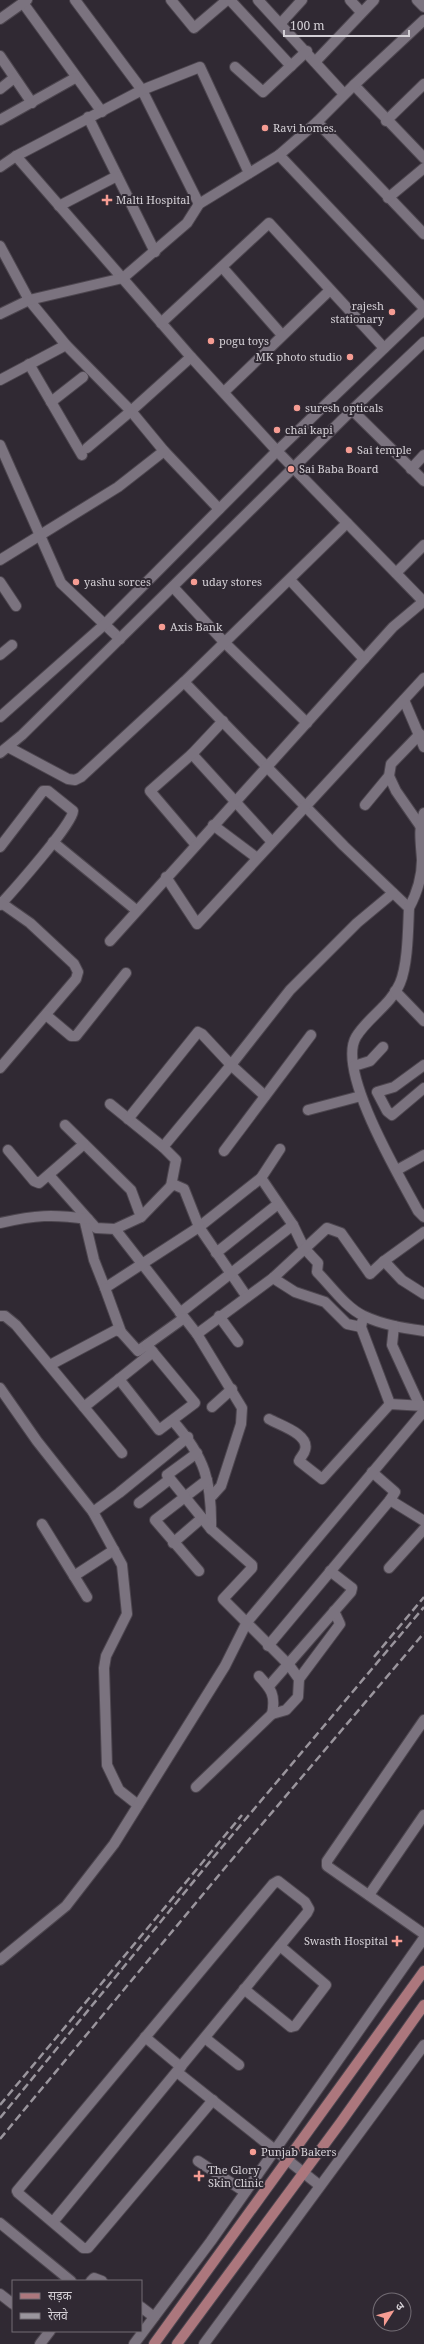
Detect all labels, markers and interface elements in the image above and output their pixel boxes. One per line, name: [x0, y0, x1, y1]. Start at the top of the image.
scale bar: [284, 12, 409, 38]
text: 100 m: [290, 17, 325, 34]
place label: Ravi homes.: [273, 120, 337, 135]
marker: Ravi homes.: [260, 123, 270, 133]
place label: Malti Hospital: [116, 192, 191, 207]
marker: Malti Hospital: [101, 194, 113, 206]
place label: rajesh stationary: [331, 298, 385, 326]
marker: rajesh stationary: [387, 307, 397, 317]
place label: pogu toys: [219, 333, 269, 348]
marker: pogu toys: [206, 336, 216, 346]
place label: MK photo studio: [256, 349, 342, 364]
marker: MK photo studio: [345, 352, 355, 362]
place label: suresh opticals: [305, 400, 383, 415]
marker: suresh opticals: [292, 403, 302, 413]
place label: chai kapi: [285, 422, 333, 437]
marker: chai kapi: [272, 425, 282, 435]
place label: Sai temple: [357, 442, 412, 457]
marker: Sai temple: [344, 445, 354, 455]
place label: Sai Baba Board: [299, 461, 379, 476]
marker: Sai Baba Board: [286, 464, 296, 474]
place label: yashu sorces: [84, 574, 151, 589]
place label: uday stores: [202, 574, 262, 589]
marker: yashu sorces: [71, 577, 81, 587]
marker: uday stores: [189, 577, 199, 587]
place label: Axis Bank: [170, 619, 223, 634]
marker: Axis Bank: [157, 622, 167, 632]
place label: Swasth Hospital: [304, 1933, 389, 1948]
marker: Swasth Hospital: [391, 1935, 403, 1947]
place label: Punjab Bakers: [261, 2144, 336, 2159]
marker: Punjab Bakers: [248, 2147, 258, 2157]
place label: The Glory Skin Clinic: [208, 2162, 264, 2190]
marker: The Glory Skin Clinic: [193, 2170, 205, 2182]
legend: [12, 2280, 142, 2332]
text: सड़क: [48, 2287, 73, 2304]
north arrow: [372, 2292, 412, 2332]
text: उ: [393, 2299, 409, 2313]
text: रेलवे: [48, 2307, 68, 2324]

